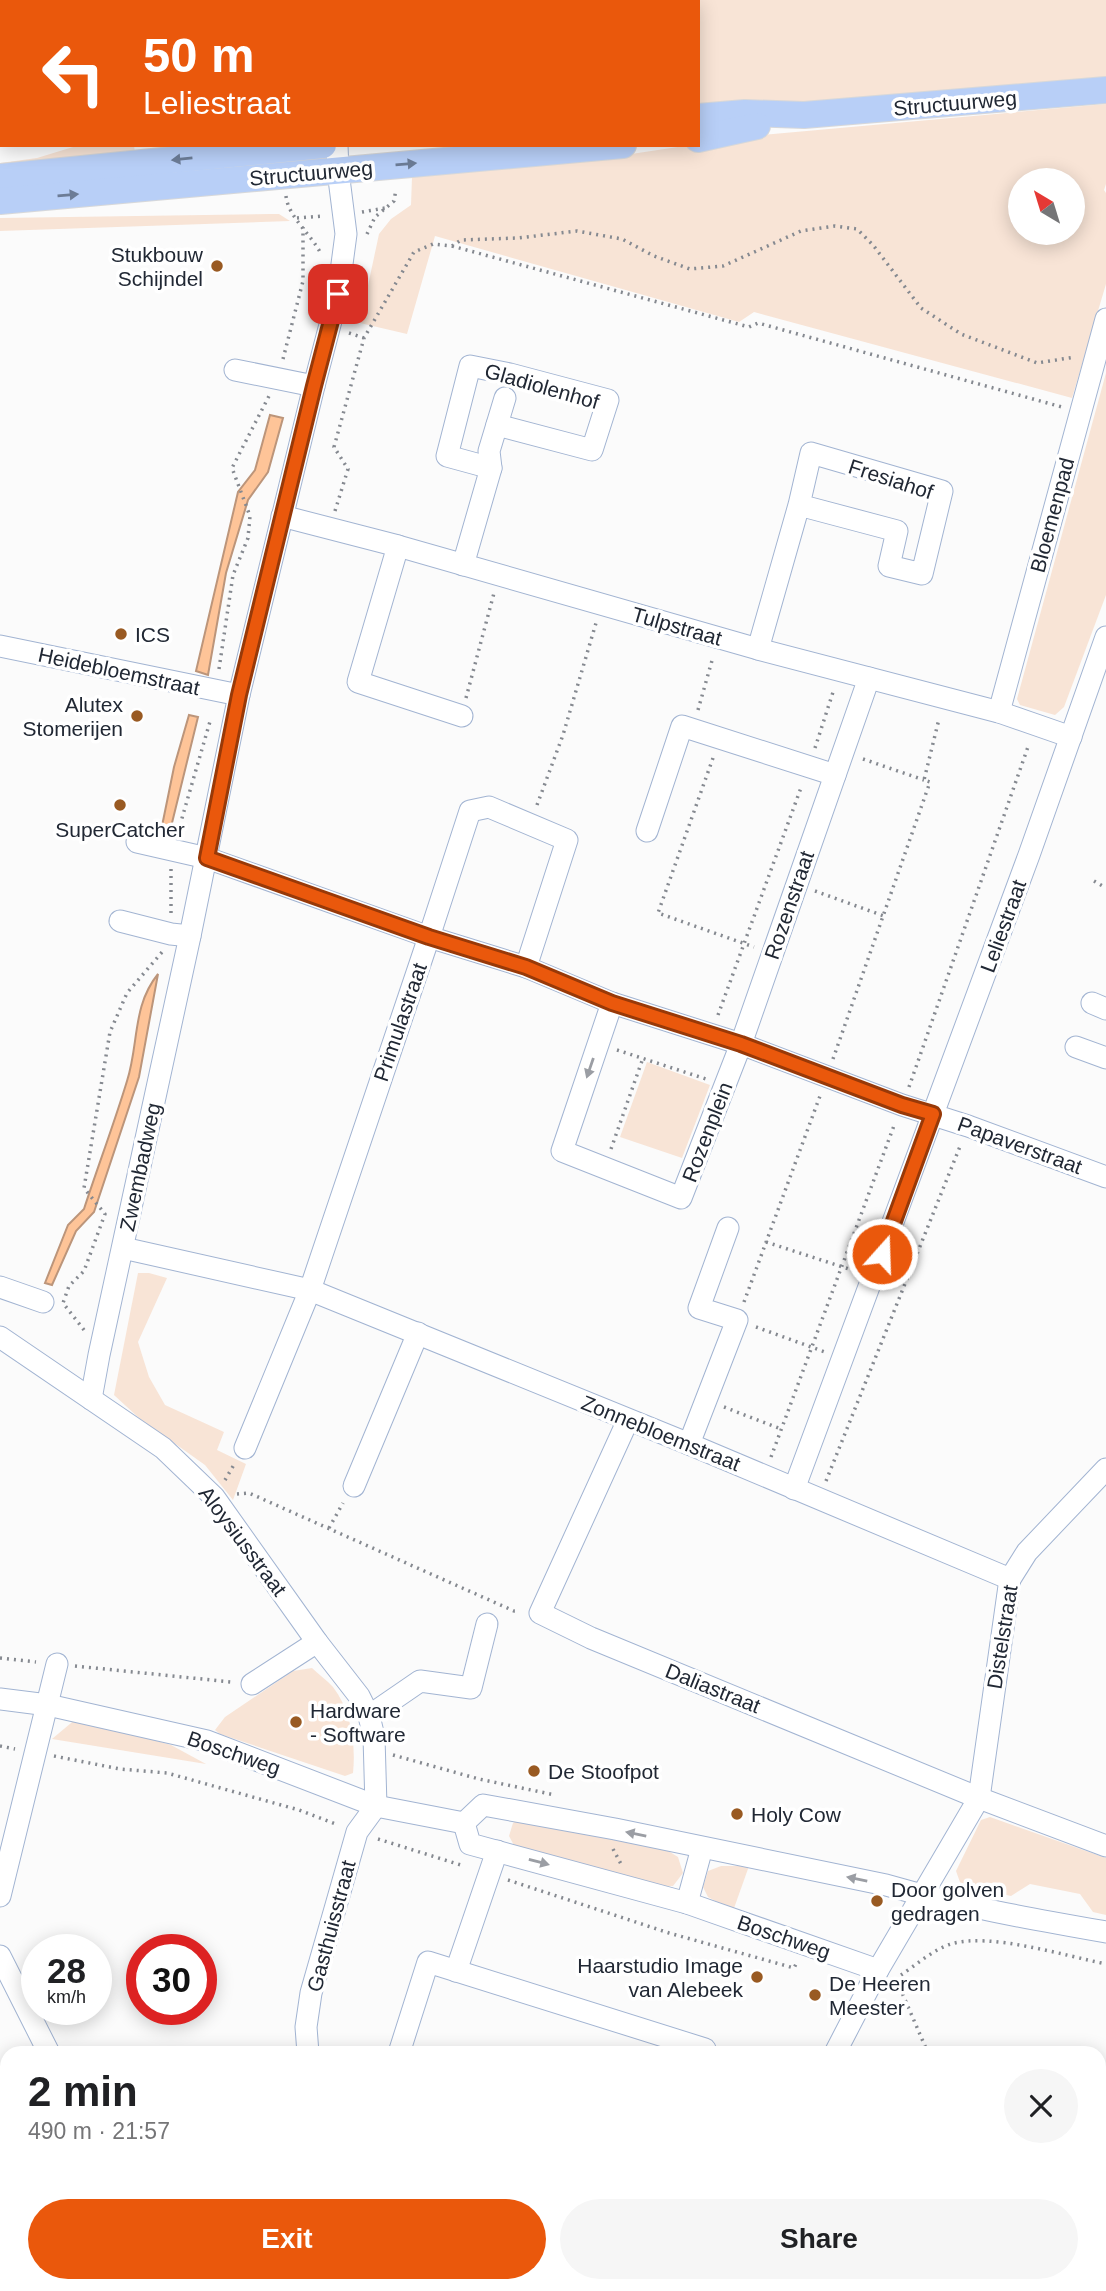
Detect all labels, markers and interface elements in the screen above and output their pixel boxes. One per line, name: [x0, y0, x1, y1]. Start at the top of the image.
icon: left: [28, 28, 119, 119]
text: 50 m: [143, 28, 255, 82]
text: Leliestraat: [143, 85, 291, 121]
street label: Structuurweg: [892, 86, 1018, 120]
one-way arrow: [171, 154, 193, 165]
street label: Structuurweg: [248, 156, 374, 190]
one-way arrow: [395, 159, 417, 170]
north arrow: [1008, 168, 1085, 245]
map controls: [1008, 168, 1085, 245]
one-way arrow: [57, 189, 79, 200]
place label: Stukbouw Schijndel: [111, 243, 204, 290]
marker: Stukbouw Schijndel: [209, 258, 225, 274]
pin: [308, 264, 368, 324]
icon: arrive: [319, 275, 357, 313]
street label: Gladiolenhof: [482, 359, 602, 413]
street label: Fresiahof: [846, 455, 936, 504]
street label: Bloemenpad: [1026, 455, 1078, 575]
street label: Tulpstraat: [629, 602, 725, 650]
place label: ICS: [135, 623, 170, 646]
marker: ICS: [113, 626, 129, 642]
street label: Heidebloemstraat: [36, 643, 202, 699]
place label: Alutex Stomerijen: [23, 693, 123, 740]
marker: Alutex Stomerijen: [129, 708, 145, 724]
marker: SuperCatcher: [112, 797, 128, 813]
place label: SuperCatcher: [55, 818, 185, 841]
street label: Rozenstraat: [760, 848, 818, 962]
street label: Leliestraat: [976, 876, 1030, 975]
street label: Primulastraat: [369, 960, 431, 1084]
one-way arrow: [584, 1057, 595, 1078]
street label: Rozenplein: [677, 1079, 737, 1185]
street label: Zwembadweg: [115, 1101, 165, 1233]
street label: Papaverstraat: [955, 1112, 1086, 1178]
position arrow: [845, 1217, 919, 1291]
street label: Zonnebloemstraat: [578, 1391, 744, 1475]
street label: Aloysiusstraat: [194, 1482, 292, 1600]
street label: Distelstraat: [982, 1583, 1022, 1691]
street label: Daliastraat: [662, 1659, 764, 1718]
place label: Hardware - Software: [310, 1699, 406, 1746]
marker: Hardware - Software: [288, 1714, 304, 1730]
street label: Boschweg: [184, 1726, 284, 1780]
place label: De Stoofpot: [548, 1760, 659, 1783]
marker: De Stoofpot: [526, 1763, 542, 1779]
place label: Holy Cow: [751, 1803, 842, 1826]
marker: Holy Cow: [729, 1806, 745, 1822]
one-way arrow: [624, 1828, 646, 1839]
street label: Gasthuisstraat: [302, 1857, 360, 1994]
one-way arrow: [528, 1857, 550, 1868]
one-way arrow: [846, 1874, 868, 1885]
place label: Door golven gedragen: [891, 1878, 1004, 1925]
marker: Door golven gedragen: [869, 1893, 885, 1909]
street label: Boschweg: [734, 1910, 834, 1964]
speed limit sign: 30: [126, 1934, 217, 2025]
text: 28: [47, 1951, 86, 1990]
place label: Haarstudio Image van Alebeek: [577, 1954, 743, 2001]
marker: Haarstudio Image van Alebeek: [749, 1969, 765, 1985]
place label: De Heeren Meester: [829, 1972, 931, 2019]
text: km/h: [47, 1987, 86, 2007]
marker: De Heeren Meester: [807, 1987, 823, 2003]
text: 2 min: [28, 2068, 138, 2115]
button: close: [1004, 2069, 1078, 2143]
text: 490 m · 21:57: [28, 2118, 170, 2144]
button: Exit: [28, 2199, 546, 2279]
button: Share: [560, 2199, 1078, 2279]

